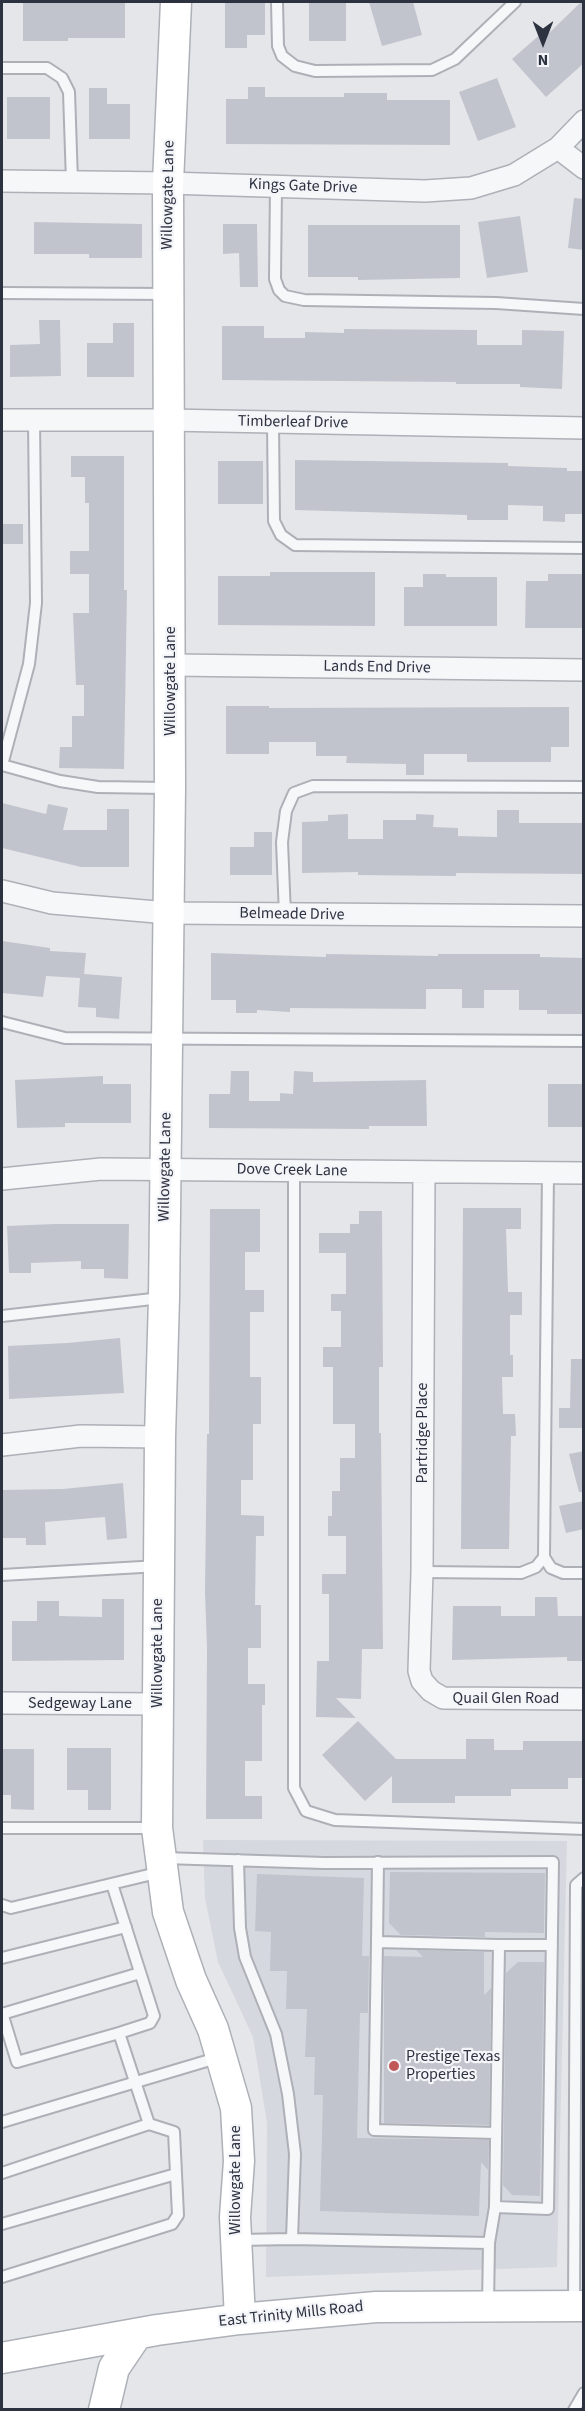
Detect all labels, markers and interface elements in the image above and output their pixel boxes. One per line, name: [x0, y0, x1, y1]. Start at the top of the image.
north arrow: [513, 12, 573, 72]
text: N: [538, 49, 548, 71]
street label: Willowgate Lane: [158, 140, 180, 250]
street label: Kings Gate Drive: [248, 176, 358, 198]
street label: Timberleaf Drive: [238, 412, 348, 434]
street label: Willowgate Lane: [161, 626, 181, 736]
street label: Lands End Drive: [323, 657, 431, 679]
street label: Belmeade Drive: [239, 904, 345, 926]
street label: Willowgate Lane: [155, 1112, 177, 1222]
street label: Dove Creek Lane: [236, 1160, 348, 1182]
street label: Partridge Place: [413, 1383, 433, 1483]
street label: Willowgate Lane: [148, 1598, 168, 1708]
street label: Quail Glen Road: [453, 1689, 559, 1709]
street label: Sedgeway Lane: [28, 1694, 132, 1714]
place label: Prestige Texas Properties: [406, 2047, 500, 2085]
marker: Prestige Texas Properties: [387, 2059, 401, 2073]
street label: Willowgate Lane: [226, 2125, 246, 2235]
street label: East Trinity Mills Road: [218, 2298, 364, 2332]

